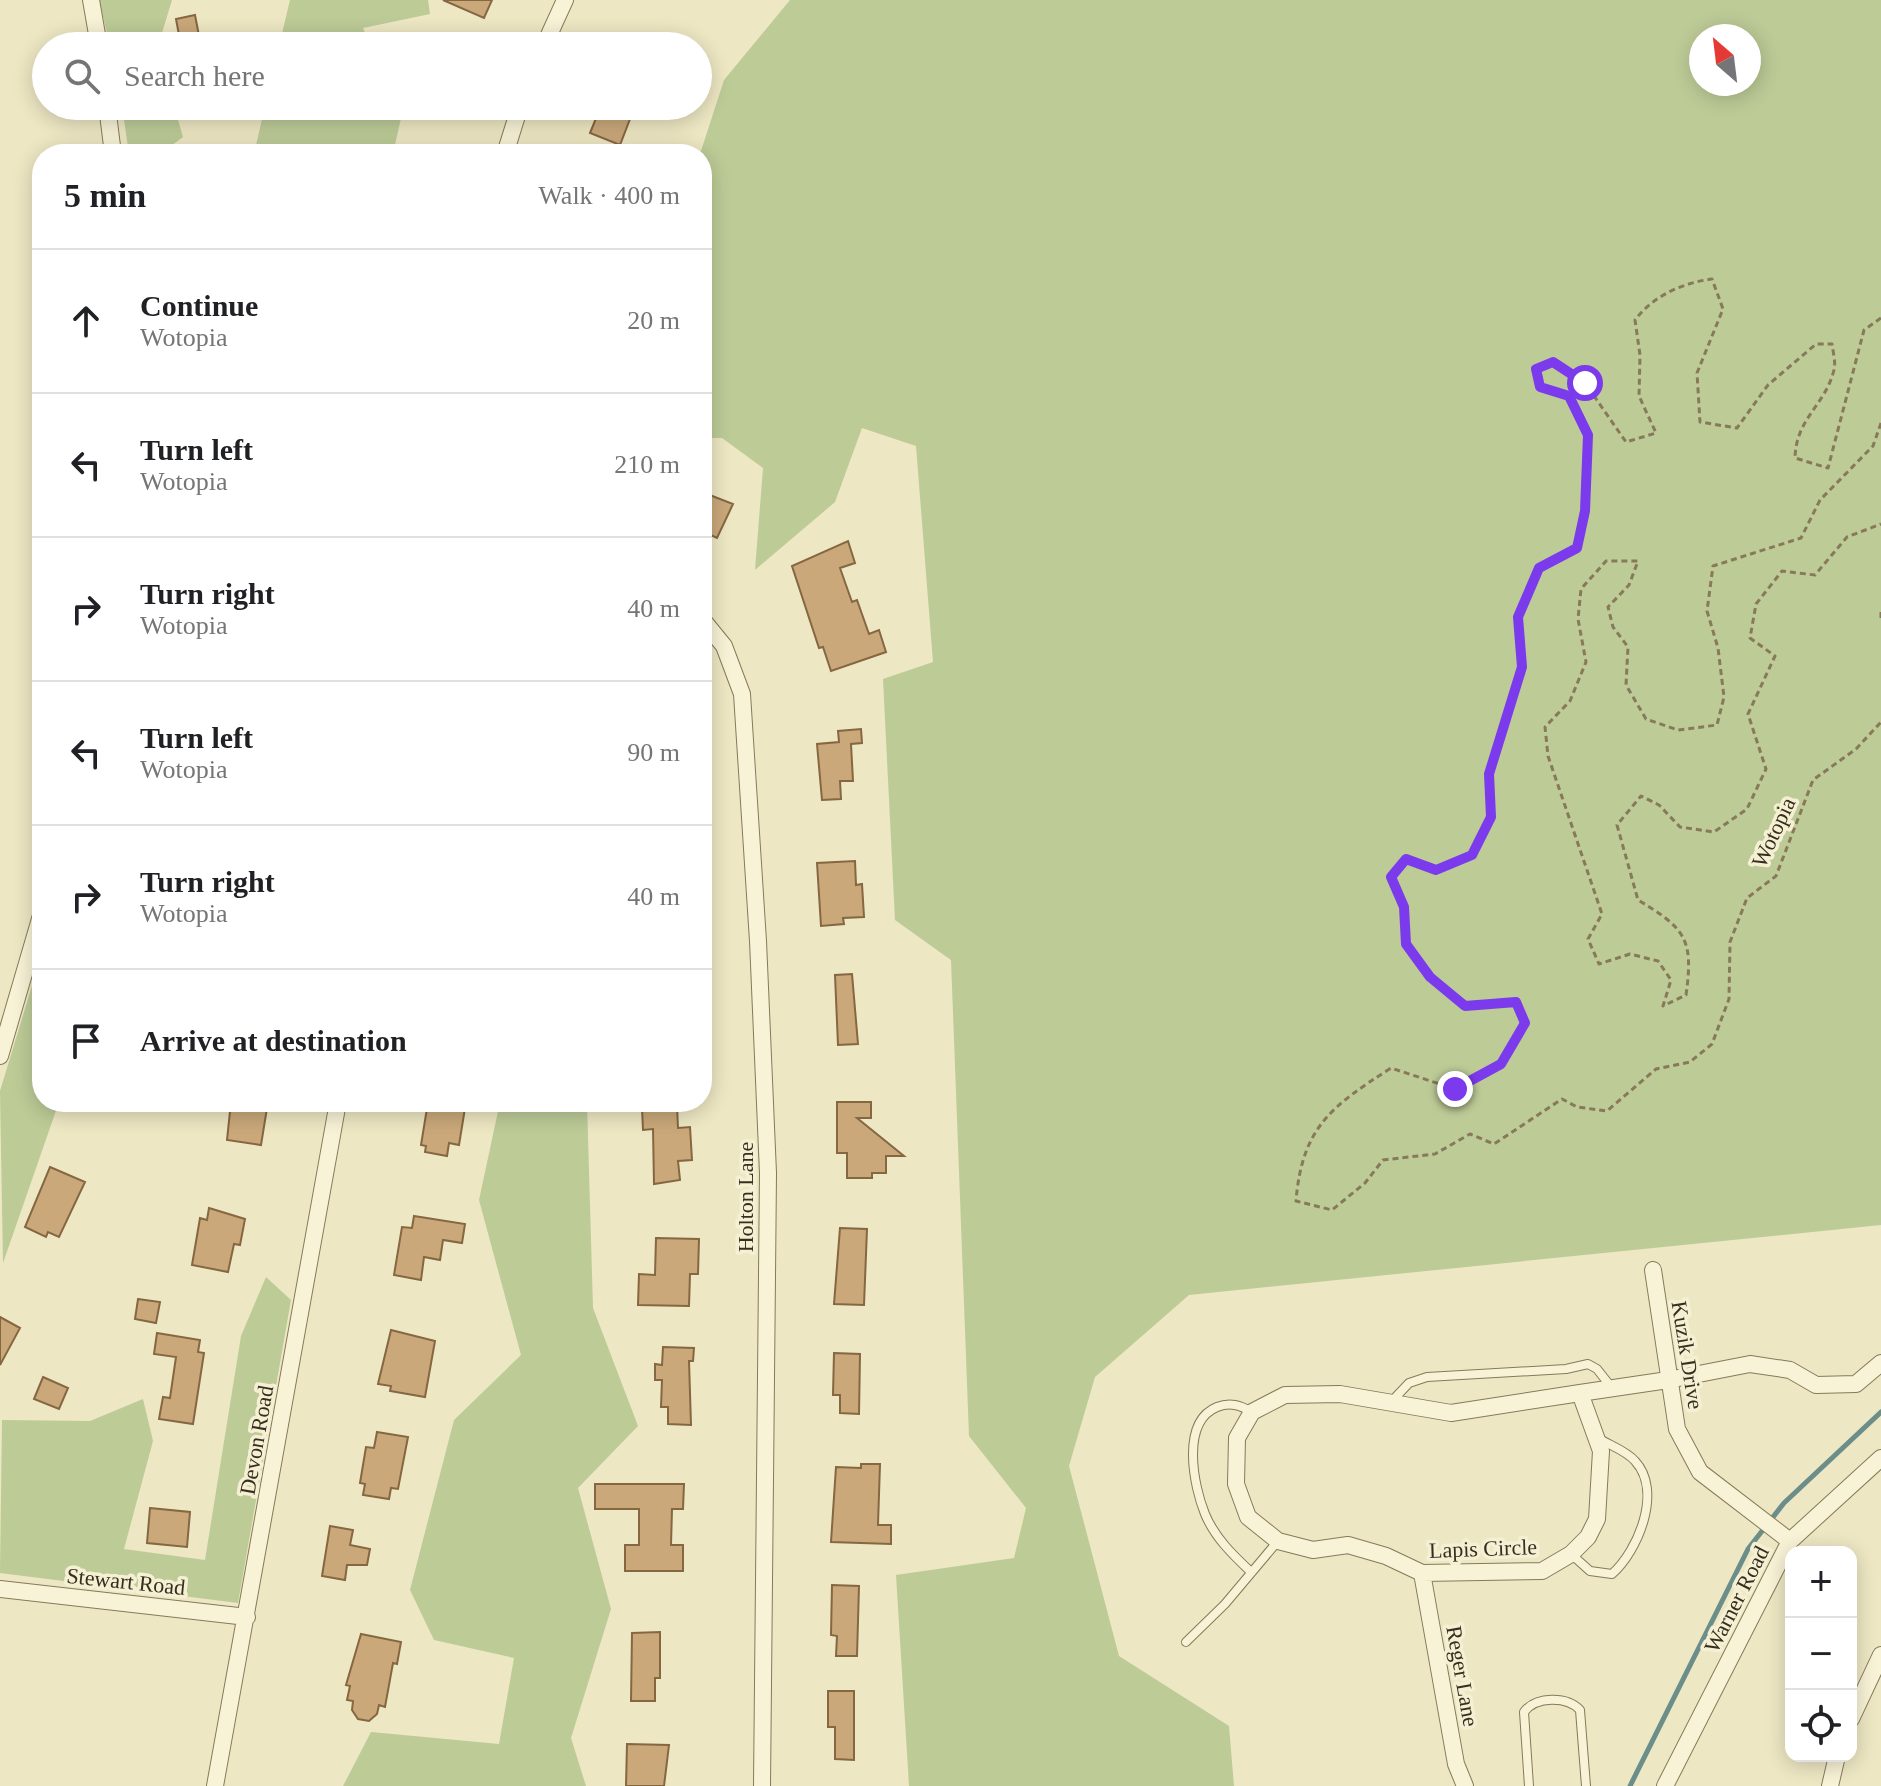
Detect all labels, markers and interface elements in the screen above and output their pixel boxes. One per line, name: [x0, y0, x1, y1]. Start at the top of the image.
north arrow: [1689, 24, 1761, 96]
search box: [32, 32, 712, 120]
icon: search: [60, 54, 104, 98]
text: Search here: [124, 59, 265, 92]
text: 5 min: [64, 177, 146, 214]
text: Walk · 400 m: [538, 181, 680, 210]
text: Continue: [140, 289, 258, 322]
icon: ahead: [64, 299, 108, 343]
text: 20 m: [627, 306, 680, 335]
text: Wotopia: [140, 323, 227, 352]
route start: [1567, 365, 1603, 401]
text: Turn left: [140, 433, 253, 466]
icon: left: [64, 443, 108, 487]
text: 210 m: [614, 450, 680, 479]
text: Wotopia: [140, 467, 227, 496]
text: Turn right: [140, 577, 275, 610]
icon: right: [64, 587, 108, 631]
text: 40 m: [627, 594, 680, 623]
text: Wotopia: [140, 611, 227, 640]
text: Turn left: [140, 721, 253, 754]
icon: left: [64, 731, 108, 775]
text: 90 m: [627, 738, 680, 767]
text: Wotopia: [140, 755, 227, 784]
street label: Wotopia: [1746, 793, 1801, 871]
text: Turn right: [140, 865, 275, 898]
icon: right: [64, 875, 108, 919]
text: 40 m: [627, 882, 680, 911]
text: Wotopia: [140, 899, 227, 928]
icon: arrive: [64, 1019, 108, 1063]
text: Arrive at destination: [140, 1024, 407, 1057]
route end: [1437, 1071, 1473, 1107]
street label: Holton Lane: [733, 1142, 758, 1252]
street label: Kuzik Drive: [1667, 1299, 1708, 1411]
street label: Devon Road: [235, 1383, 278, 1497]
street label: Lapis Circle: [1429, 1534, 1537, 1563]
street label: Warner Road: [1699, 1542, 1774, 1657]
map controls: [1785, 1546, 1857, 1762]
button: +: [1785, 1546, 1857, 1618]
street label: Stewart Road: [65, 1563, 187, 1600]
button: −: [1785, 1618, 1857, 1690]
street label: Reger Lane: [1441, 1624, 1484, 1728]
button: locate: [1785, 1690, 1857, 1762]

